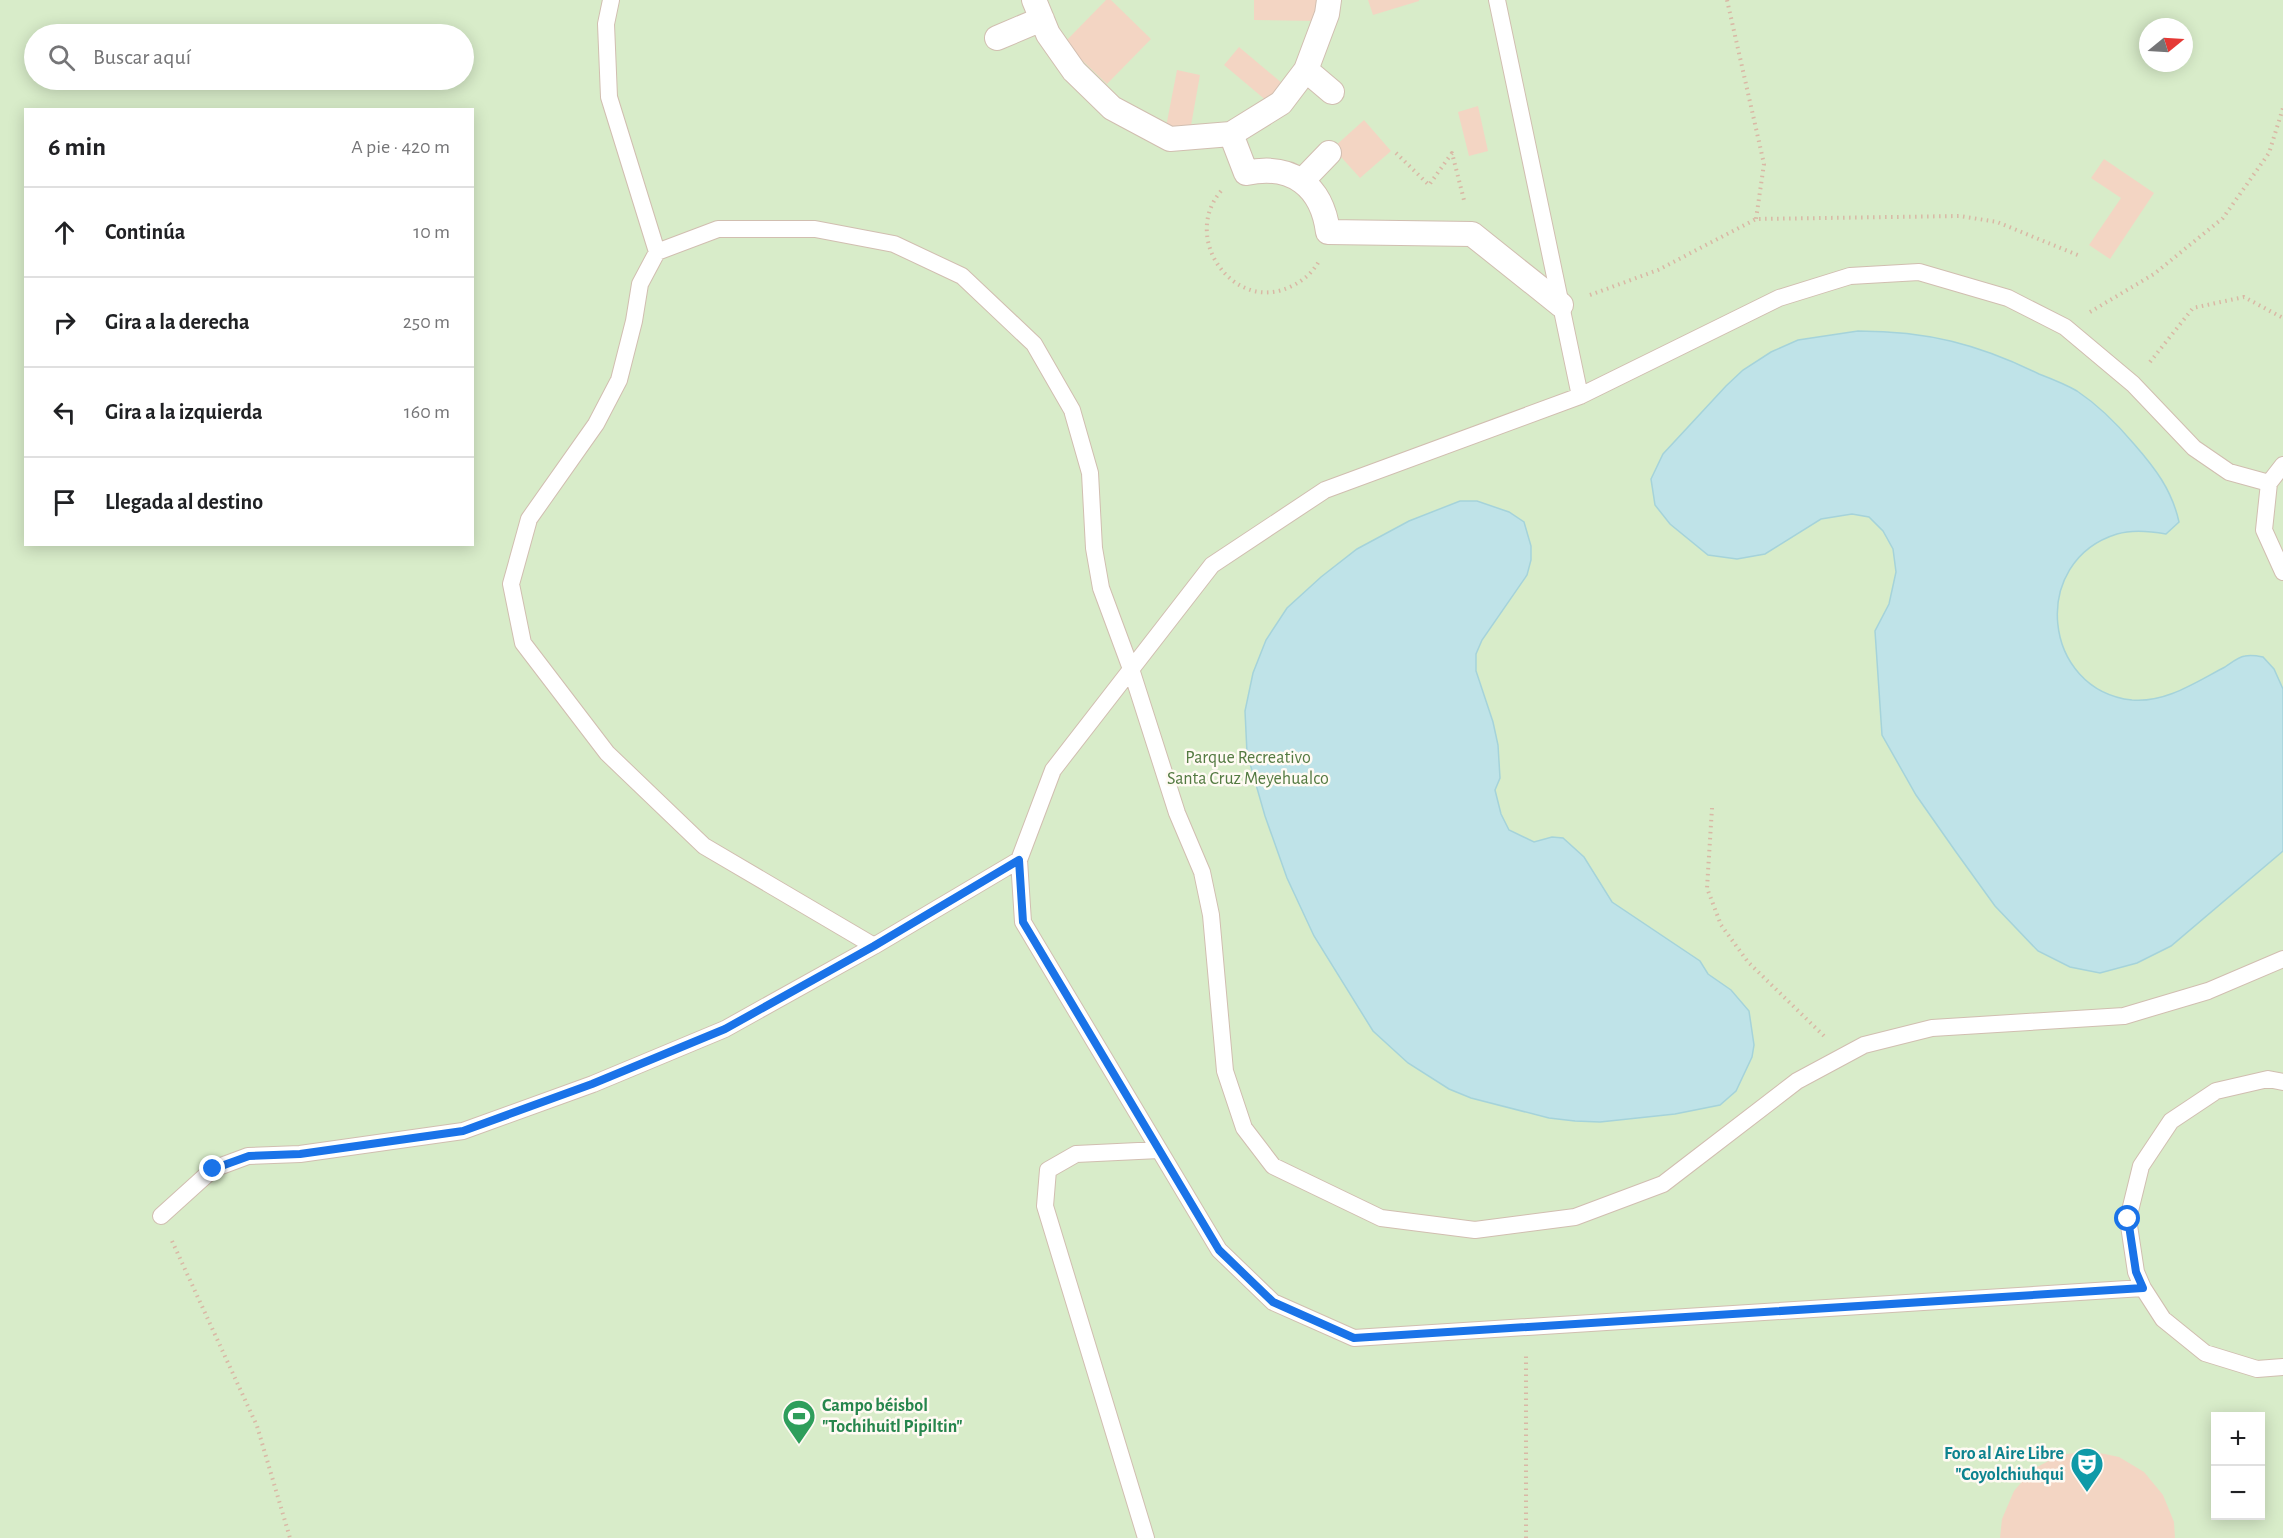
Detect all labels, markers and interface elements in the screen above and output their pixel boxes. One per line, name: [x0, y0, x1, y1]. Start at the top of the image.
north arrow: [2139, 18, 2193, 72]
search box: [24, 24, 474, 90]
icon: search: [45, 41, 78, 74]
text: Buscar aquí: [93, 46, 191, 68]
text: 6 min: [48, 134, 106, 160]
text: A pie · 420 m: [351, 137, 450, 157]
icon: ahead: [48, 216, 81, 249]
text: Continúa: [105, 221, 185, 243]
text: 10 m: [413, 222, 450, 242]
icon: right: [48, 306, 81, 339]
text: Gira a la derecha: [105, 311, 250, 333]
text: 250 m: [403, 312, 450, 332]
icon: left: [48, 396, 81, 429]
text: Gira a la izquierda: [105, 401, 263, 423]
text: 160 m: [404, 402, 450, 422]
icon: arrive: [48, 486, 81, 519]
text: Llegada al destino: [105, 491, 263, 513]
park label: Parque Recreativo Santa Cruz Meyehualco: [1167, 749, 1329, 788]
route end: [199, 1155, 225, 1181]
route start: [2114, 1205, 2140, 1231]
place label: Campo béisbol "Tochihuitl Pipiltin": [822, 1397, 963, 1436]
sports icon: Campo béisbol "Tochihuitl Pipiltin": [781, 1398, 817, 1445]
map controls: [2211, 1412, 2265, 1520]
button: +: [2211, 1412, 2265, 1466]
place label: Foro al Aire Libre "Coyolchiuhqui: [1944, 1445, 2064, 1484]
theatre icon: Foro al Aire Libre "Coyolchiuhqui: [2069, 1446, 2105, 1493]
button: −: [2211, 1466, 2265, 1520]

